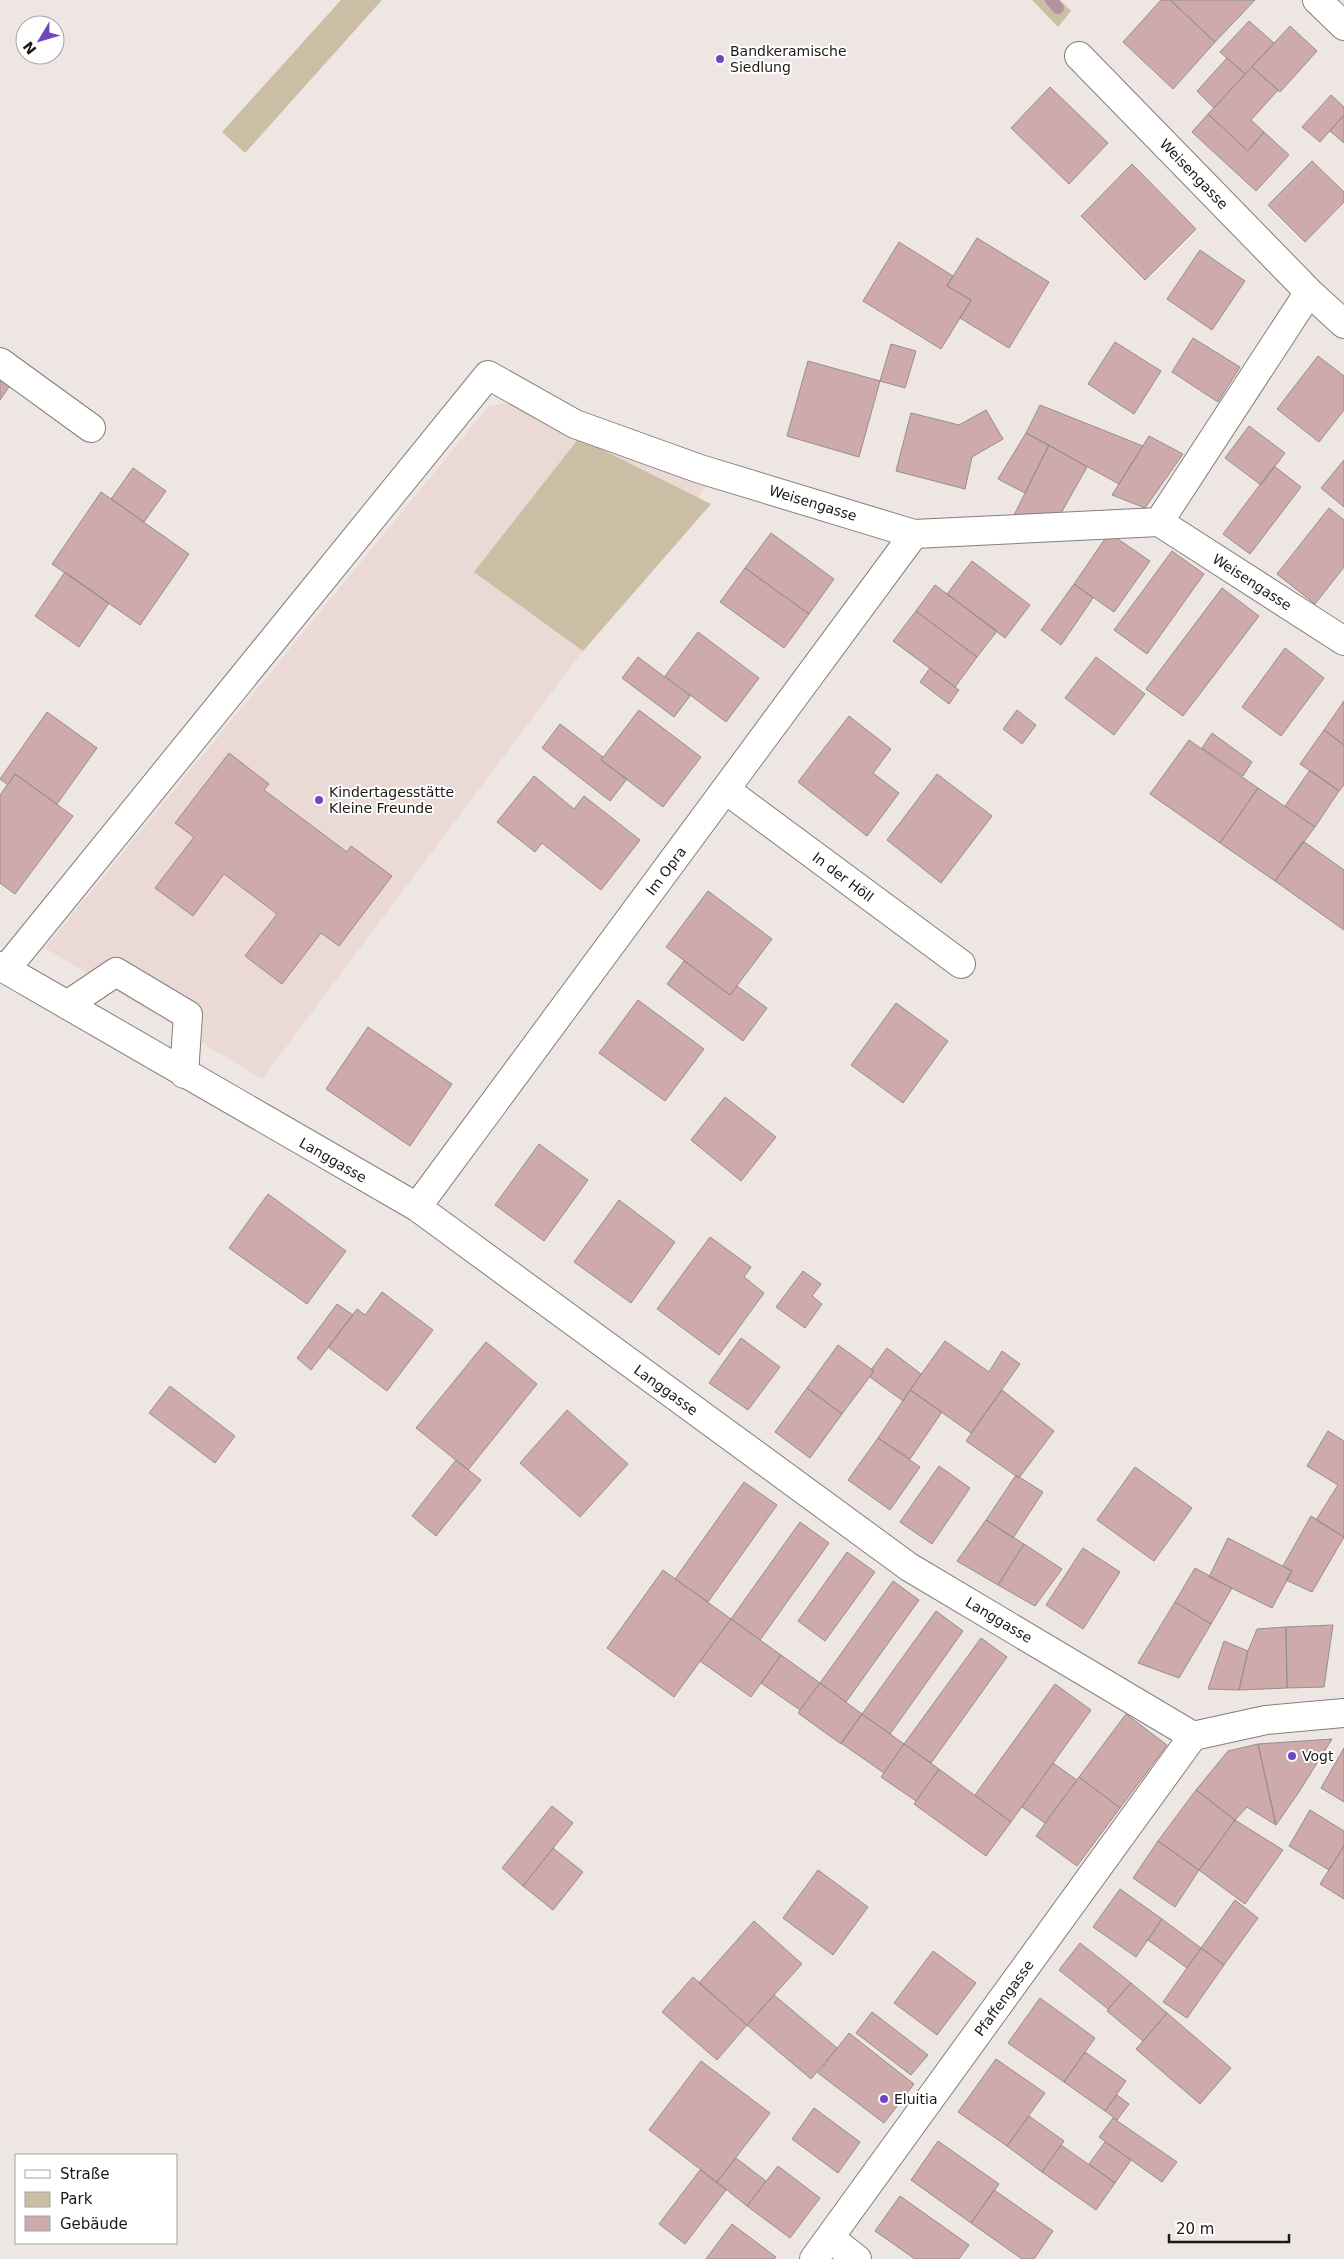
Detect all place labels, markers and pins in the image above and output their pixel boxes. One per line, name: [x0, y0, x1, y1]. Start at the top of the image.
place label: Bandkeramische Siedlung: [730, 43, 847, 75]
marker: Bandkeramische Siedlung: [714, 53, 726, 65]
place label: Kindertagesstätte Kleine Freunde: [329, 784, 454, 816]
marker: Kindertagesstätte Kleine Freunde: [313, 794, 325, 806]
place label: Vogt: [1302, 1748, 1334, 1764]
marker: Vogt: [1286, 1750, 1298, 1762]
place label: Eluitia: [894, 2091, 937, 2107]
marker: Eluitia: [878, 2093, 890, 2105]

